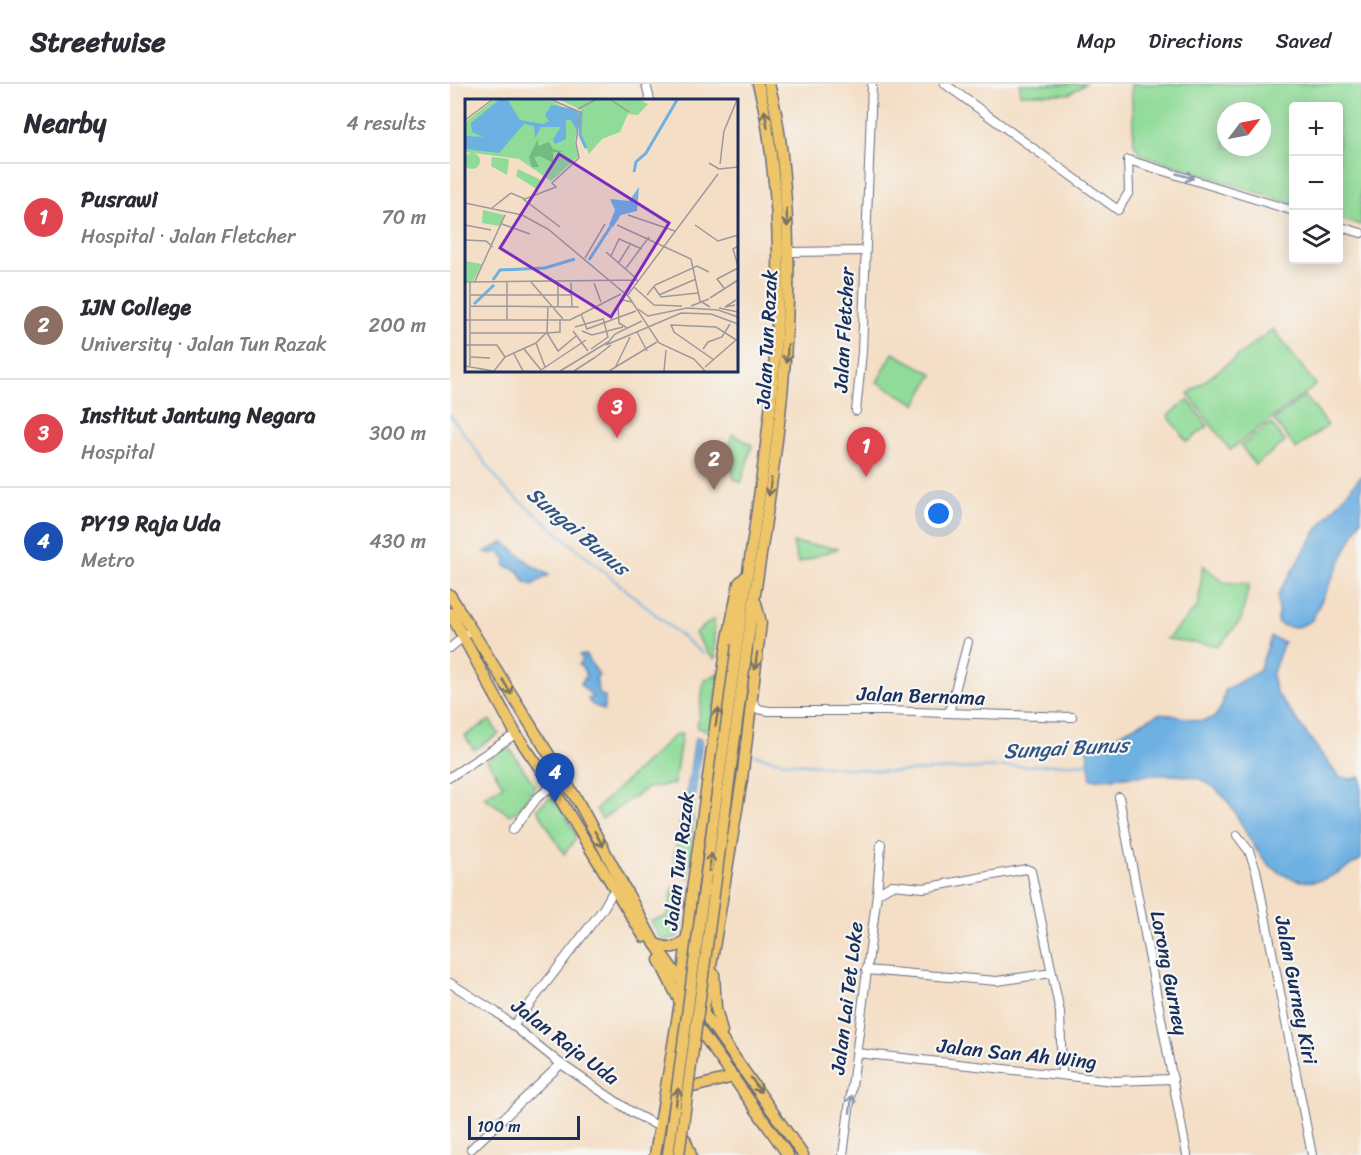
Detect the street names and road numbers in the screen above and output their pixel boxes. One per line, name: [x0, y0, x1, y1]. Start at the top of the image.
street label: Jalan Fletcher: [823, 265, 865, 394]
street label: Jalan Tun Razak: [746, 268, 788, 410]
street label: Jalan Bernama: [855, 676, 987, 716]
street label: Jalan Tun Razak: [653, 790, 705, 933]
street label: Lorong Gurney: [1140, 908, 1198, 1039]
street label: Jalan Gurney Kiri: [1264, 912, 1328, 1068]
street label: Jalan Lai Tet Loke: [820, 920, 874, 1077]
street label: Jalan Raja Uda: [502, 989, 627, 1095]
street label: Jalan San Ah Wing: [934, 1028, 1099, 1080]

